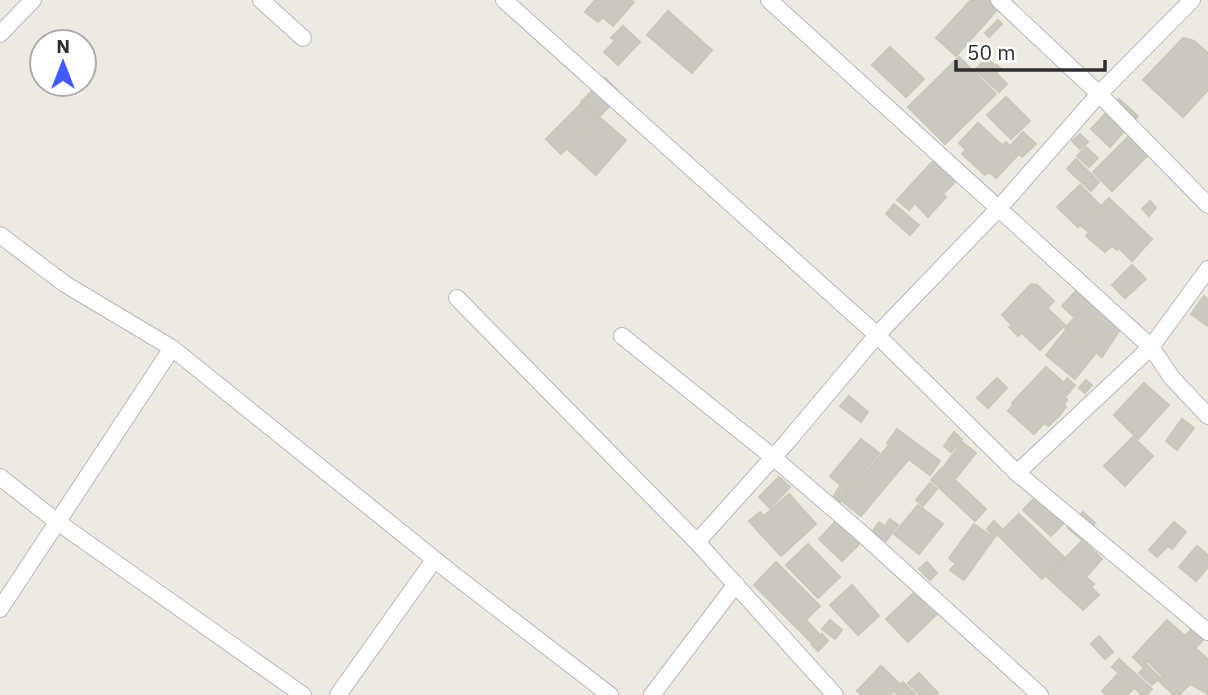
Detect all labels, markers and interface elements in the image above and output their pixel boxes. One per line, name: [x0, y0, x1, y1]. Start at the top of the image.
north arrow: [28, 28, 98, 98]
scale bar: [956, 28, 1105, 72]
text: N: [56, 34, 70, 58]
text: 50 m: [967, 38, 1016, 66]

